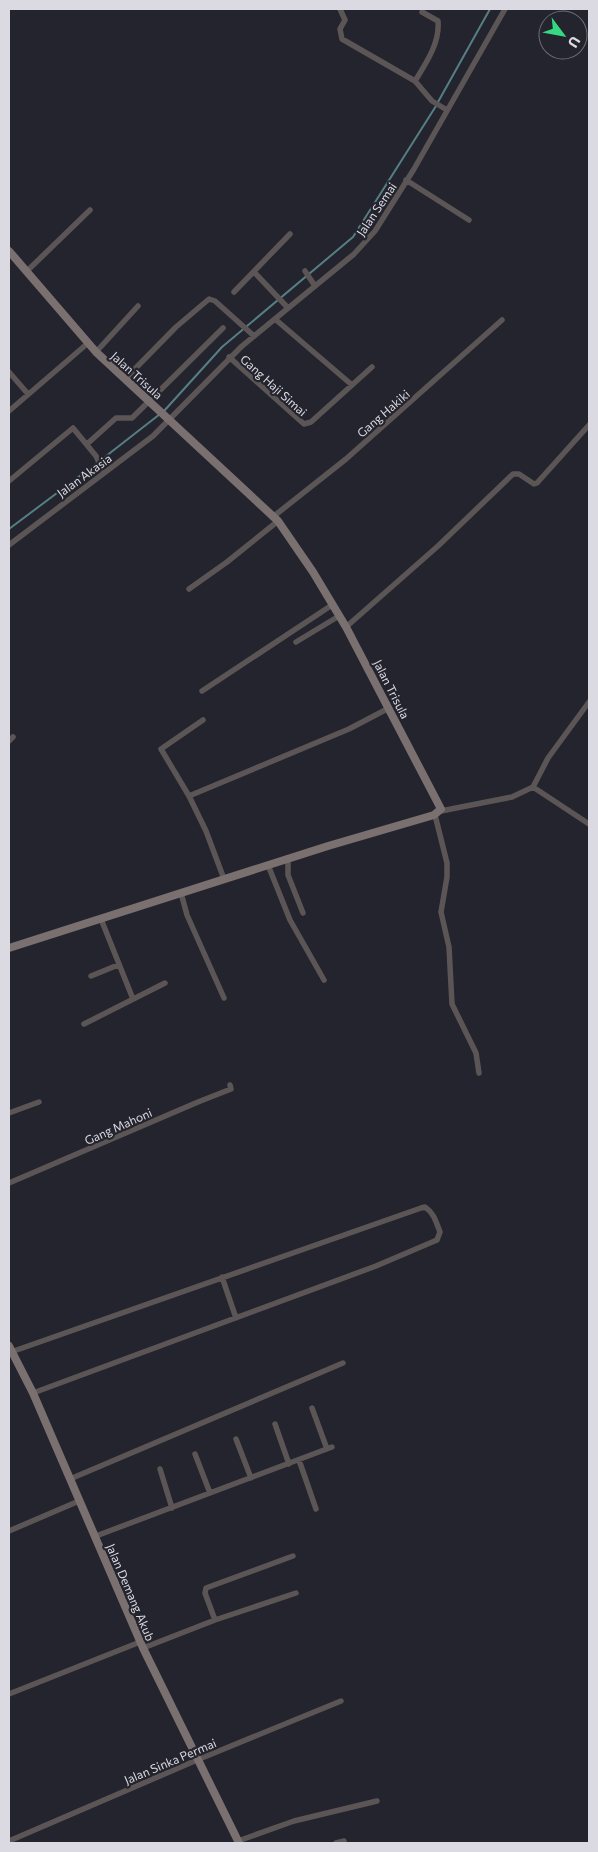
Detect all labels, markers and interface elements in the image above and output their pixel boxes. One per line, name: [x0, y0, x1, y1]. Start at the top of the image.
north arrow: [538, 10, 588, 60]
text: U: [565, 33, 584, 51]
street label: Jalan Semai: [353, 180, 400, 239]
street label: Jalan Trisula: [108, 348, 166, 402]
street label: Gang Haji Simai: [238, 352, 310, 418]
street label: Gang Hakiki: [354, 386, 412, 440]
street label: Jalan Akasia: [54, 450, 115, 500]
street label: Jalan Trisula: [370, 657, 413, 721]
street label: Gang Mahoni: [82, 1105, 154, 1147]
street label: Jalan Demang Akub: [103, 1541, 158, 1643]
street label: Jalan Sinka Permai: [122, 1735, 219, 1788]

